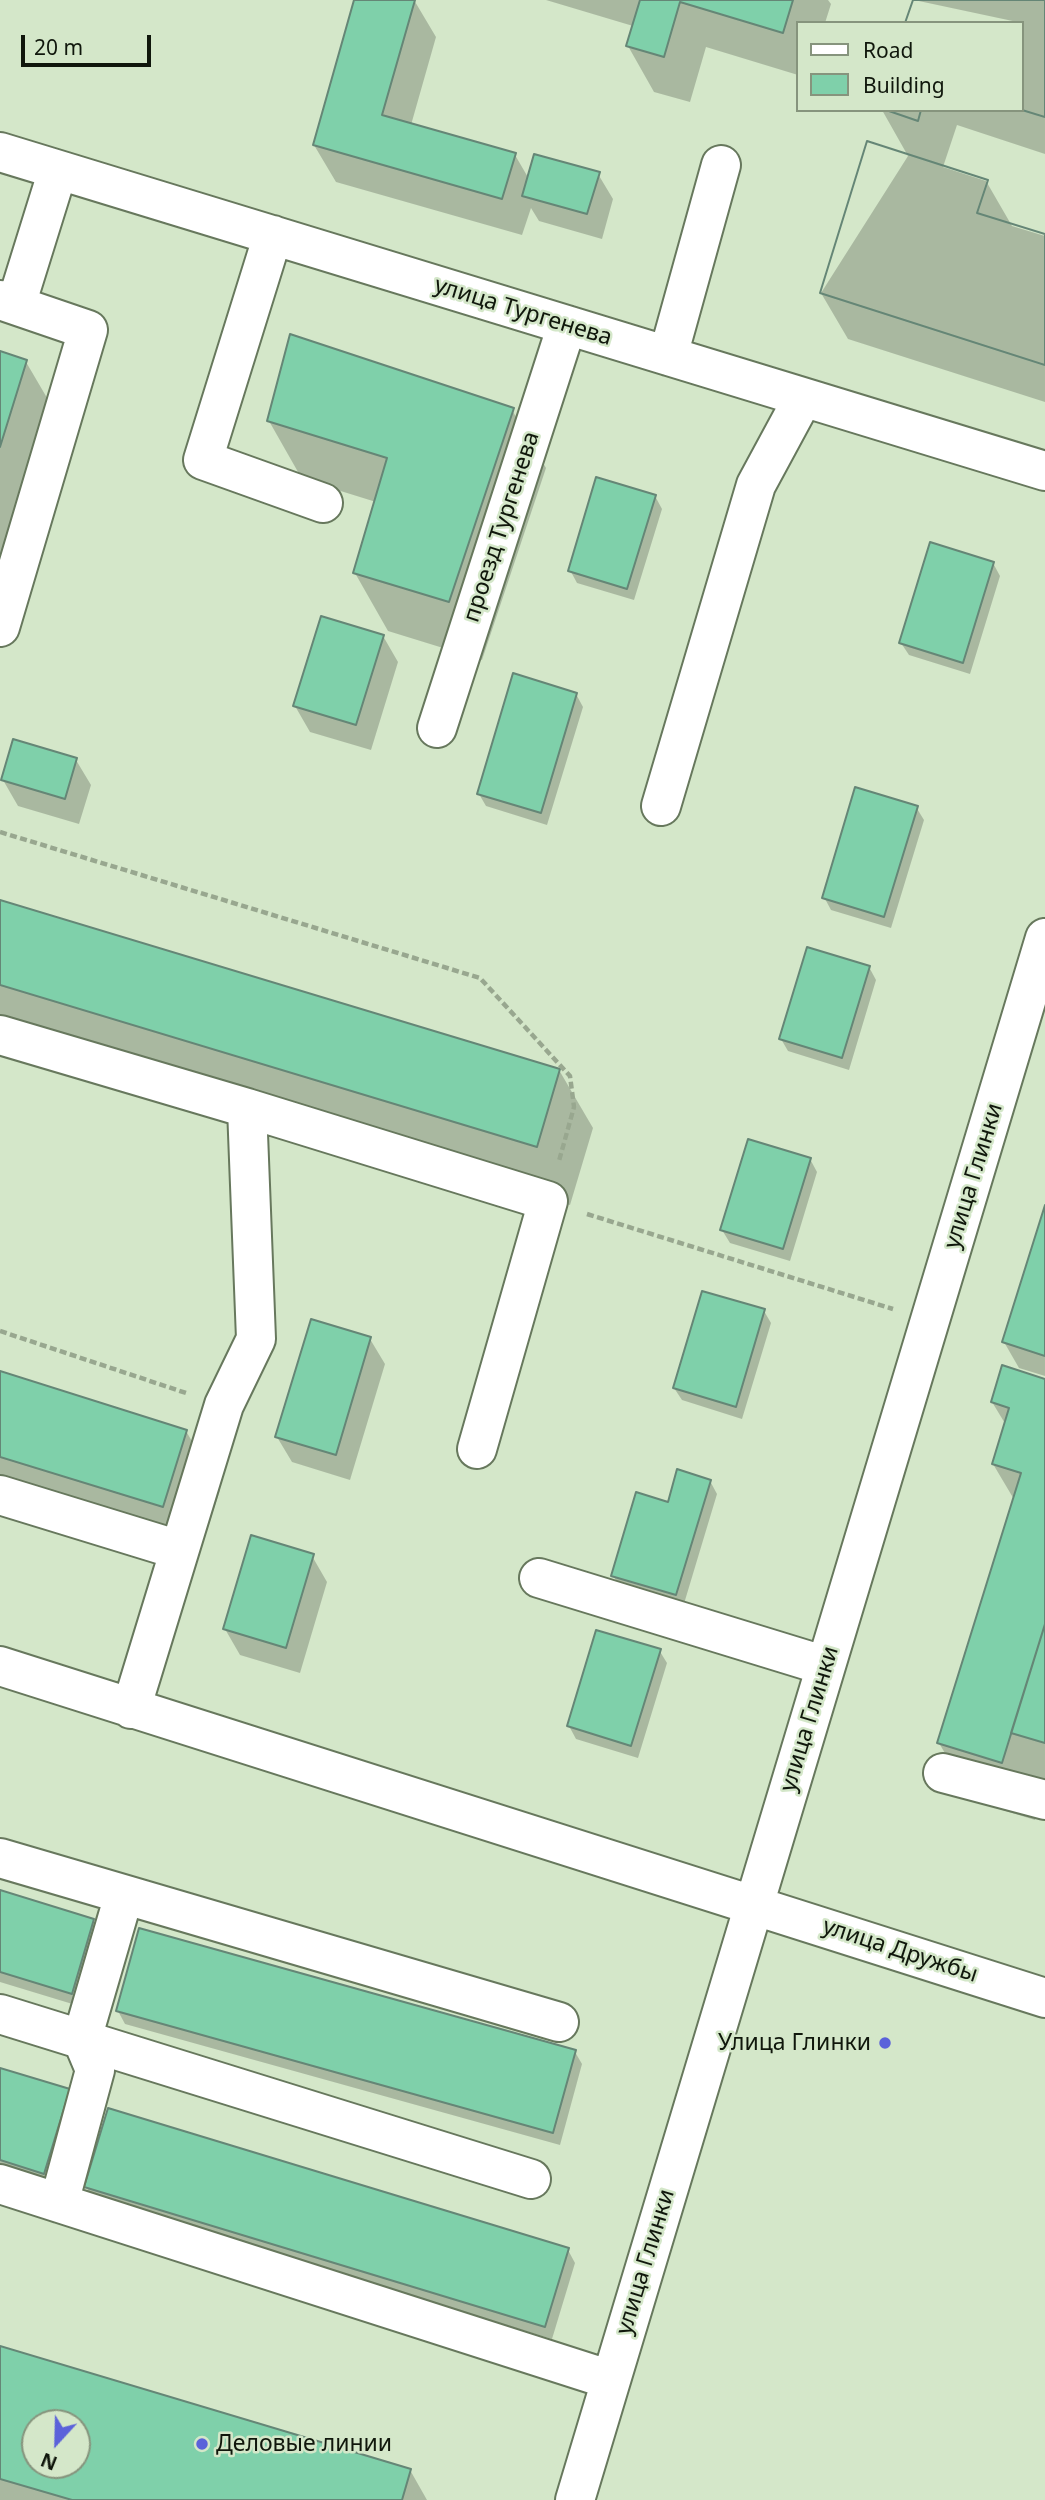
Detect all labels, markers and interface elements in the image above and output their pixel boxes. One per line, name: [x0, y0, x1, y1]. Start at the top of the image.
scale bar: [24, 21, 154, 65]
legend: [796, 21, 1024, 112]
text: 20 m: [34, 33, 83, 61]
text: Road: [863, 36, 913, 64]
text: Building: [863, 71, 945, 99]
street label: улица Тургенева: [431, 272, 615, 352]
street label: проезд Тургенева: [458, 428, 546, 626]
street label: улица Глинки: [939, 1100, 1009, 1252]
street label: улица Глинки: [775, 1643, 845, 1795]
street label: улица Дружбы: [819, 1913, 981, 1989]
place label: Улица Глинки: [718, 2029, 871, 2057]
marker: Улица Глинки: [877, 2035, 893, 2051]
street label: улица Глинки: [611, 2186, 681, 2338]
north arrow: [21, 2409, 91, 2479]
place label: Деловые линии: [216, 2430, 392, 2458]
marker: Деловые линии: [194, 2436, 210, 2452]
text: N: [37, 2447, 61, 2477]

